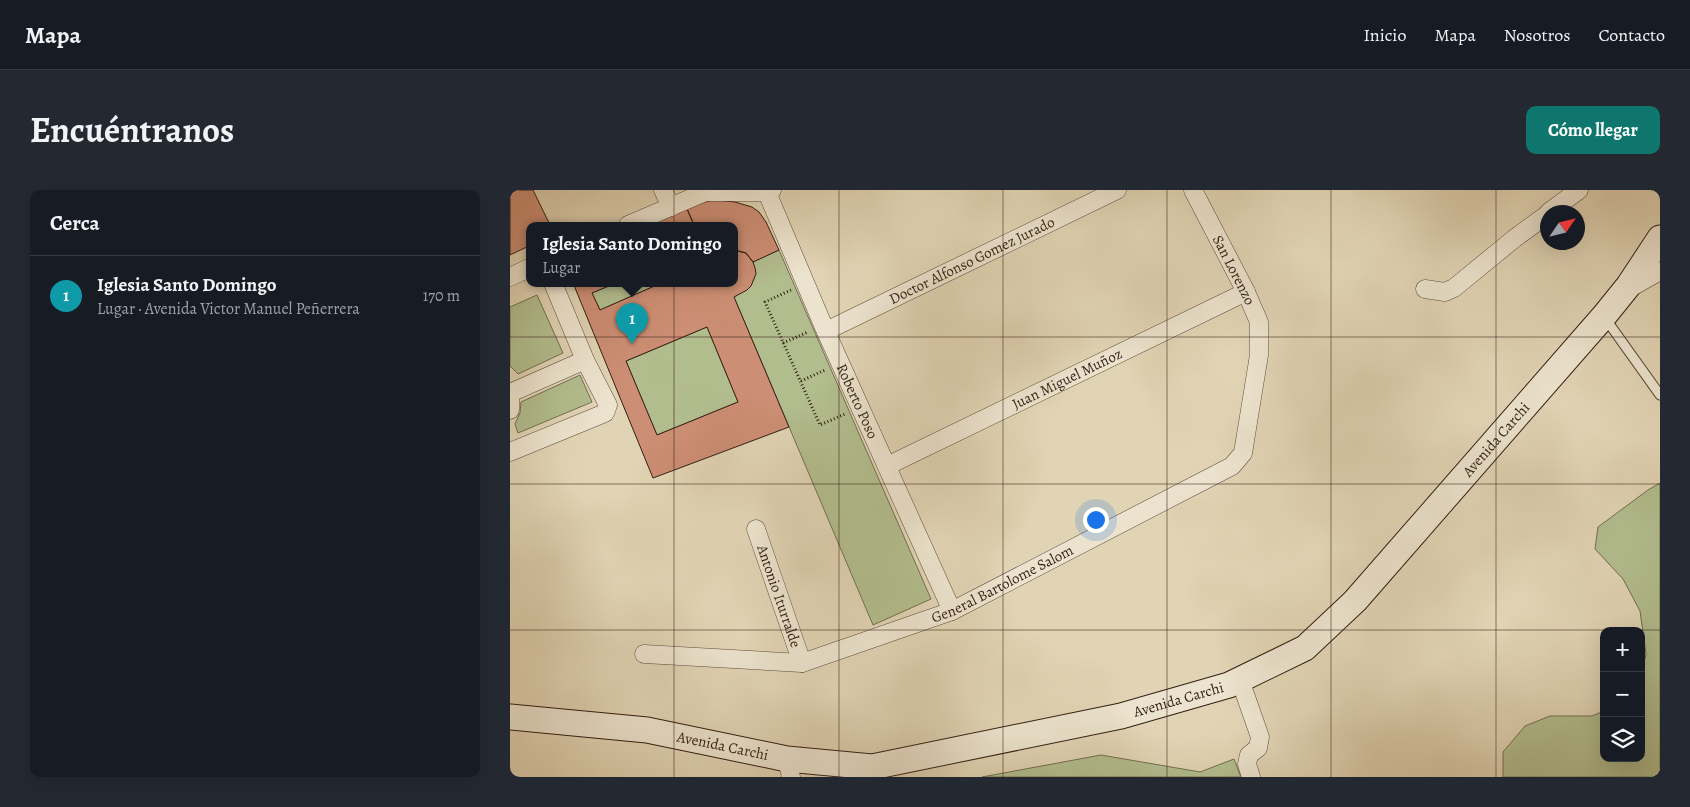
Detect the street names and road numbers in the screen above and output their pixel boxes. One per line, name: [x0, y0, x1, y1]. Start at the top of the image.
street label: Doctor Alfonso Gomez Jurado: [886, 212, 1058, 309]
street label: San Lorenzo: [1208, 232, 1260, 308]
street label: Juan Miguel Muñoz: [1009, 344, 1125, 414]
street label: Roberto Poso: [832, 360, 883, 442]
street label: Avenida Carchi: [1457, 398, 1534, 482]
street label: General Bartolome Salom: [929, 540, 1077, 627]
street label: Antonio Iturralde: [752, 541, 806, 650]
street label: Avenida Carchi: [1130, 677, 1226, 722]
street label: Avenida Carchi: [674, 726, 770, 765]

